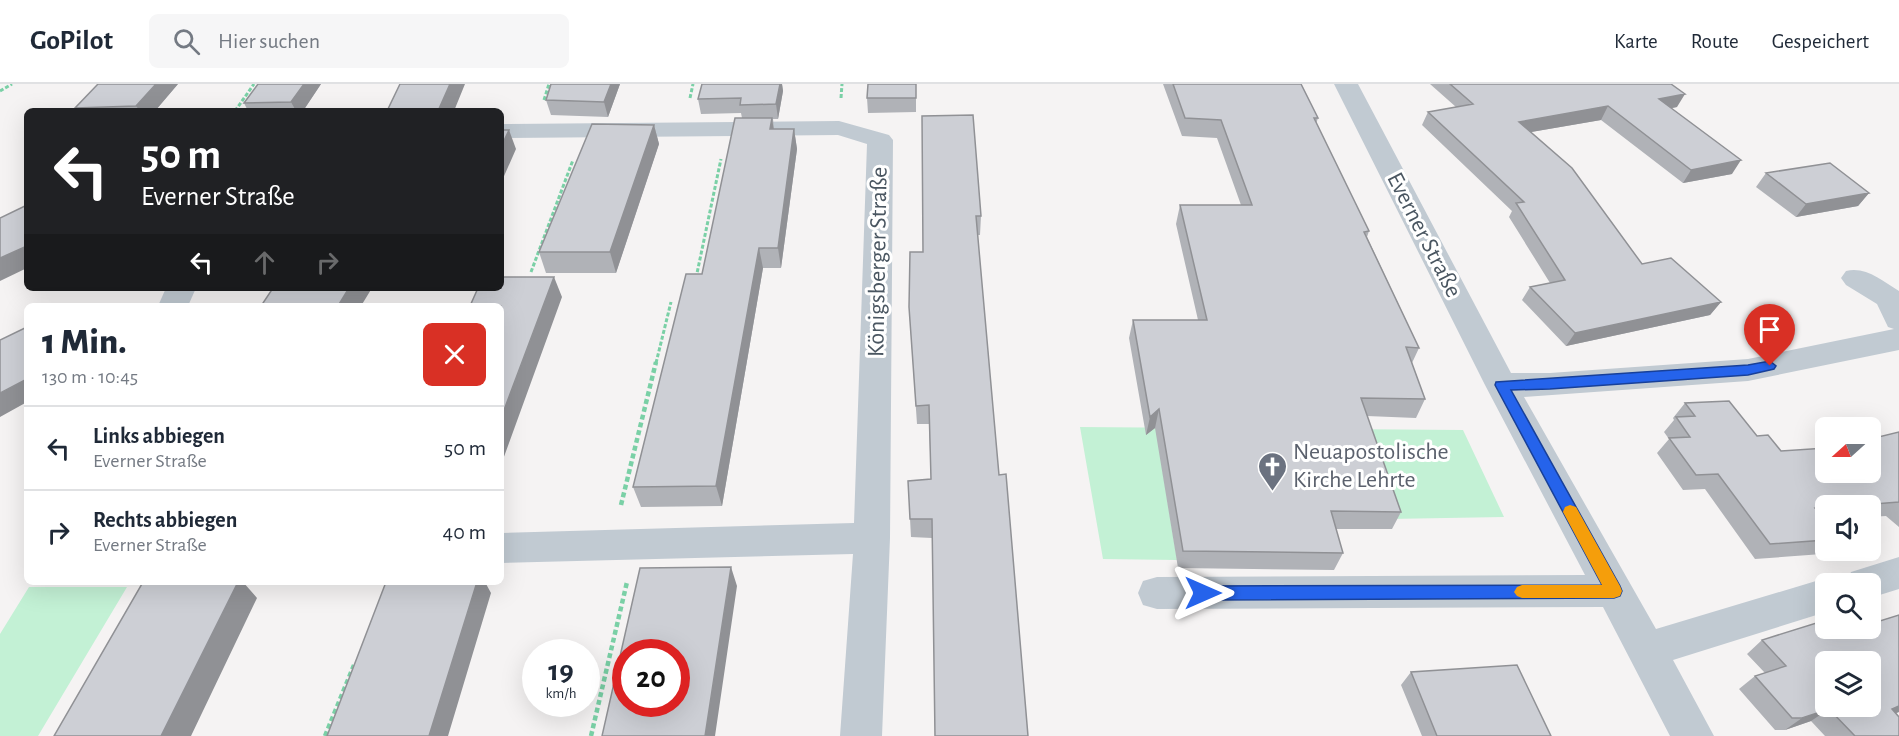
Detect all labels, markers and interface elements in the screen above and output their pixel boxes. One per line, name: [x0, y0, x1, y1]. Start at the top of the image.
search box: [149, 14, 569, 68]
icon: search: [170, 25, 203, 58]
text: GoPilot: [30, 27, 113, 55]
text: Hier suchen: [218, 30, 320, 52]
text: Karte: [1614, 31, 1658, 52]
text: Route: [1691, 31, 1739, 52]
text: Gespeichert: [1772, 31, 1869, 52]
icon: left: [42, 132, 120, 210]
text: 50 m: [141, 134, 221, 176]
street label: Königsberger Straße: [864, 167, 892, 357]
street label: Everner Straße: [1382, 169, 1466, 301]
text: Everner Straße: [141, 183, 295, 210]
icon: left: [185, 246, 218, 279]
icon: ahead: [248, 246, 281, 279]
icon: right: [311, 246, 344, 279]
pin: [1744, 304, 1795, 366]
icon: arrive: [1753, 313, 1786, 346]
button: close: [423, 323, 486, 386]
text: 1 Min.: [42, 324, 127, 360]
text: 130 m · 10:45: [42, 367, 138, 387]
north arrow: [1815, 417, 1881, 483]
map controls: [1815, 417, 1881, 717]
text: Links abbiegen: [93, 425, 225, 447]
icon: left: [42, 432, 75, 465]
text: 50 m: [444, 437, 486, 459]
place label: Neuapostolische Kirche Lehrte: [1293, 440, 1449, 492]
church icon: Neuapostolische Kirche Lehrte: [1256, 450, 1288, 492]
text: Everner Straße: [93, 451, 207, 471]
button: sound: [1815, 495, 1881, 561]
text: Rechts abbiegen: [93, 509, 237, 531]
icon: right: [42, 516, 75, 549]
text: 40 m: [443, 521, 486, 543]
text: Everner Straße: [93, 535, 207, 555]
position arrow: [1171, 561, 1235, 625]
button: search: [1815, 573, 1881, 639]
speed limit sign: 20: [612, 639, 690, 717]
button: layers: [1815, 651, 1881, 717]
text: 19: [548, 656, 574, 686]
text: km/h: [546, 686, 576, 701]

